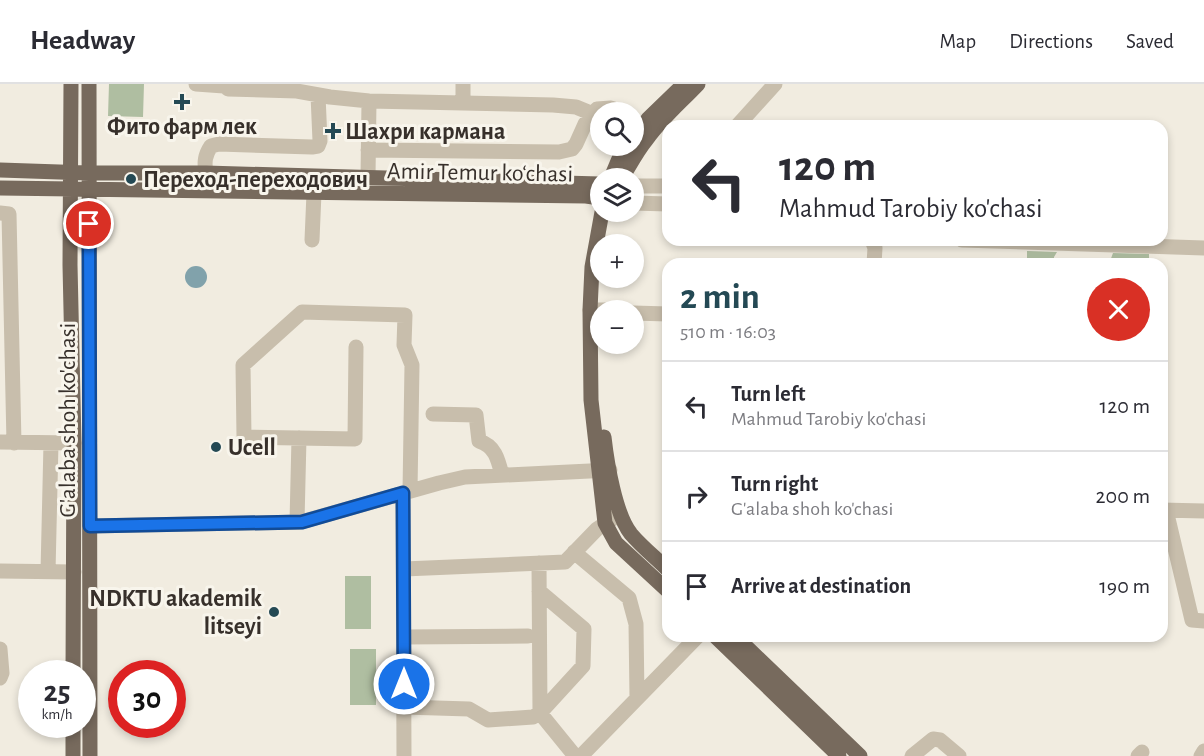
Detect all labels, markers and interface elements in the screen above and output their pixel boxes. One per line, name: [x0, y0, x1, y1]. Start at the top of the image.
text: Headway: [30, 27, 135, 55]
text: Map: [940, 31, 976, 52]
text: Directions: [1009, 31, 1093, 52]
text: Saved: [1126, 31, 1174, 52]
marker: Фито фарм лек: [175, 95, 189, 109]
map controls: [590, 102, 644, 354]
button: search: [590, 102, 644, 156]
place label: Фито фарм лек: [107, 115, 257, 139]
place label: Шахри кармана: [345, 120, 505, 144]
marker: Шахри кармана: [326, 124, 340, 138]
icon: left: [680, 144, 758, 222]
text: 120 m: [779, 146, 876, 188]
street label: Amir Temur ko‘chasi: [387, 159, 573, 187]
place label: Переход-переходович: [143, 168, 368, 192]
button: layers: [590, 168, 644, 222]
marker: Переход-переходович: [124, 172, 138, 186]
text: Mahmud Tarobiy ko'chasi: [779, 195, 1043, 222]
pin: [63, 198, 114, 249]
icon: arrive: [72, 207, 105, 240]
button: +: [590, 234, 644, 288]
button: close: [1087, 278, 1150, 341]
text: 2 min: [680, 279, 760, 315]
button: −: [590, 300, 644, 354]
text: 510 m · 16:03: [680, 322, 776, 342]
street label: G'alaba shoh ko'chasi: [56, 323, 80, 517]
text: Turn left: [731, 383, 805, 405]
icon: left: [680, 390, 713, 423]
text: 120 m: [1100, 395, 1150, 417]
text: Mahmud Tarobiy ko'chasi: [731, 409, 926, 429]
place label: Ucell: [228, 436, 276, 460]
marker: Ucell: [209, 440, 223, 454]
text: Turn right: [731, 473, 818, 495]
icon: right: [680, 480, 713, 513]
text: 200 m: [1096, 485, 1150, 507]
text: G'alaba shoh ko'chasi: [731, 499, 893, 519]
icon: arrive: [680, 570, 713, 603]
text: Arrive at destination: [731, 575, 911, 597]
text: 190 m: [1099, 575, 1150, 597]
place label: NDKTU akademik litseyi: [89, 587, 262, 639]
marker: NDKTU akademik litseyi: [267, 605, 281, 619]
position arrow: [372, 652, 436, 716]
speed limit sign: 30: [108, 660, 186, 738]
text: 25: [43, 677, 71, 707]
text: km/h: [42, 707, 72, 722]

